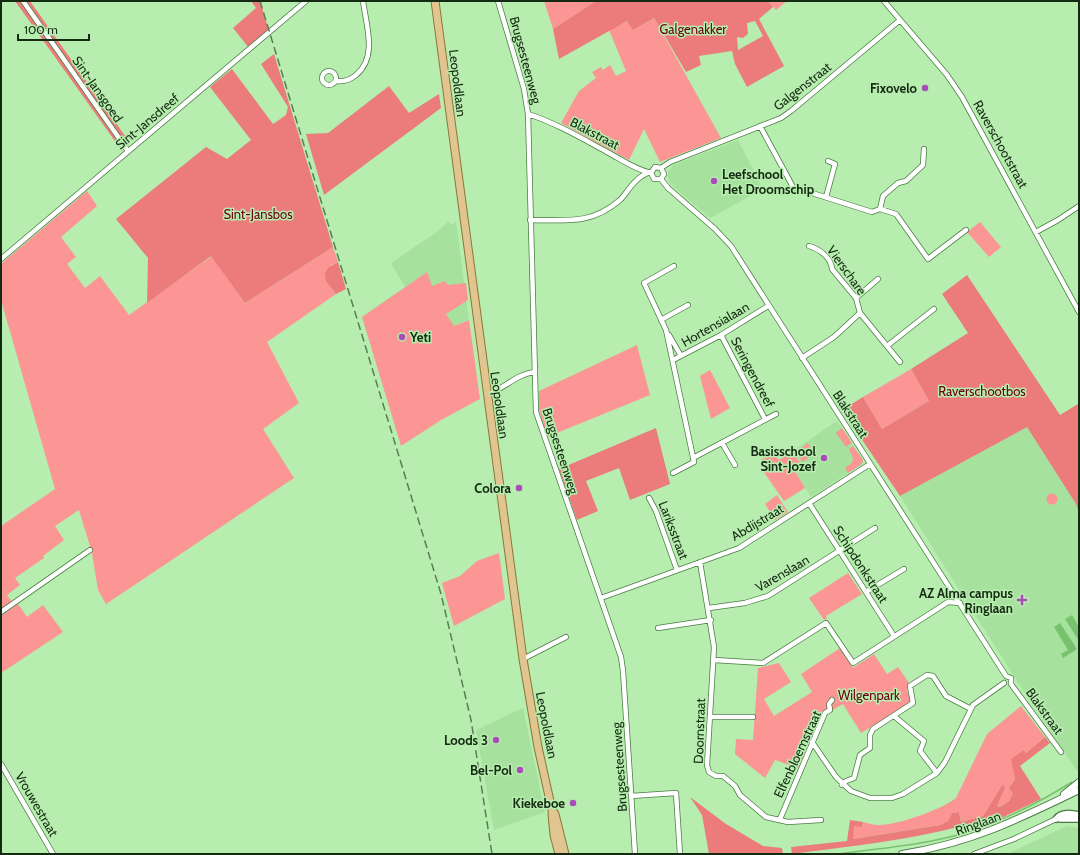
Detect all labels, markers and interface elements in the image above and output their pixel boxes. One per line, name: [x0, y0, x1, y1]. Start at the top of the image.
street label: Brugsesteenweg: [507, 15, 545, 106]
scale bar: [18, 16, 89, 42]
park label: Galgenakker: [660, 21, 727, 37]
text: 100 m: [24, 22, 58, 37]
street label: Leopoldlaan: [446, 48, 470, 118]
street label: Sint-Jansgoed: [69, 53, 127, 125]
street label: Galgenstraat: [770, 58, 835, 114]
place label: Fixovelo: [870, 80, 918, 96]
marker: Fixovelo: [920, 83, 930, 93]
street label: Sint-Jansdreef: [112, 89, 183, 152]
street label: Raverschootstraat: [970, 97, 1032, 191]
street label: Blakstraat: [568, 113, 623, 153]
place label: Leefschool Het Droomschip: [722, 166, 815, 197]
marker: Leefschool Het Droomschip: [709, 176, 719, 186]
park label: Sint-Jansbos: [223, 206, 293, 222]
street label: Vierschare: [824, 242, 870, 298]
street label: Hortensialaan: [678, 298, 752, 350]
place label: Yeti: [409, 329, 431, 345]
marker: Yeti: [397, 332, 407, 342]
street label: Seringendreef: [728, 334, 779, 411]
street label: Leopoldlaan: [487, 370, 513, 440]
park label: Raverschootbos: [938, 383, 1026, 399]
street label: Blakstraat: [830, 387, 873, 441]
street label: Brugsesteenweg: [540, 406, 583, 497]
place label: Basisschool Sint-Jozef: [750, 443, 817, 474]
marker: Basisschool Sint-Jozef: [819, 453, 829, 463]
place label: Colora: [474, 480, 512, 496]
marker: Colora: [514, 483, 524, 493]
street label: Lariksstraat: [656, 498, 693, 562]
street label: Abdijstraat: [728, 500, 787, 545]
street label: Schipdonkstraat: [830, 523, 892, 606]
street label: Varenslaan: [752, 551, 812, 595]
place label: AZ Alma campus Ringlaan: [919, 585, 1013, 616]
marker: AZ Alma campus Ringlaan: [1016, 594, 1028, 606]
street label: Blakstraat: [1023, 685, 1068, 738]
park label: Wilgenpark: [838, 687, 900, 703]
street label: Leopoldlaan: [533, 690, 561, 760]
street label: Doornstraat: [690, 697, 708, 764]
street label: Elfenbloemstraat: [770, 707, 824, 800]
street label: Brugsesteenweg: [608, 721, 630, 812]
place label: Loods 3: [444, 732, 488, 748]
marker: Loods 3: [491, 735, 501, 745]
place label: Bel-Pol: [470, 762, 513, 778]
marker: Bel-Pol: [515, 765, 525, 775]
street label: Vrouwestraat: [12, 769, 62, 840]
place label: Kiekeboe: [512, 795, 565, 811]
marker: Kiekeboe: [568, 798, 578, 808]
street label: Ringlaan: [953, 807, 1003, 839]

